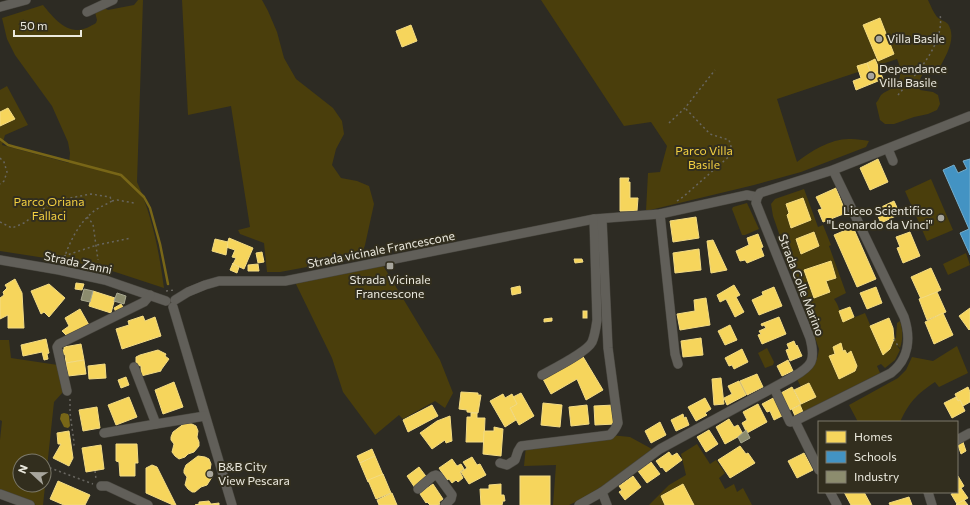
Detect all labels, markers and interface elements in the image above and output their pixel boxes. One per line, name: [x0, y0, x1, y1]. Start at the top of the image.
scale bar: [14, 12, 81, 38]
text: 50 m: [20, 18, 48, 32]
place label: Villa Basile: [887, 31, 945, 45]
marker: Villa Basile: [874, 34, 884, 44]
place label: Dependance Villa Basile: [879, 61, 947, 89]
marker: Dependance Villa Basile: [866, 71, 876, 81]
park label: Parco Villa Basile: [675, 143, 733, 171]
park label: Parco Oriana Fallaci: [14, 194, 84, 222]
place label: Liceo Scientifico "Leonardo da Vinci": [827, 203, 933, 231]
marker: Liceo Scientifico "Leonardo da Vinci": [936, 213, 946, 223]
street label: Strada vicinale Francescone: [306, 228, 456, 270]
street label: Strada Colle Marino: [776, 232, 828, 338]
street label: Strada Zanni: [43, 248, 114, 276]
marker: Strada Vicinale Francescone: [385, 261, 395, 271]
place label: Strada Vicinale Francescone: [349, 272, 431, 300]
legend: [818, 421, 958, 493]
text: Homes: [854, 429, 892, 443]
text: Schools: [854, 449, 897, 463]
north arrow: [12, 453, 52, 493]
place label: B&B City View Pescara: [218, 459, 290, 487]
text: N: [15, 463, 30, 475]
marker: B&B City View Pescara: [205, 469, 215, 479]
text: Industry: [854, 469, 899, 483]

